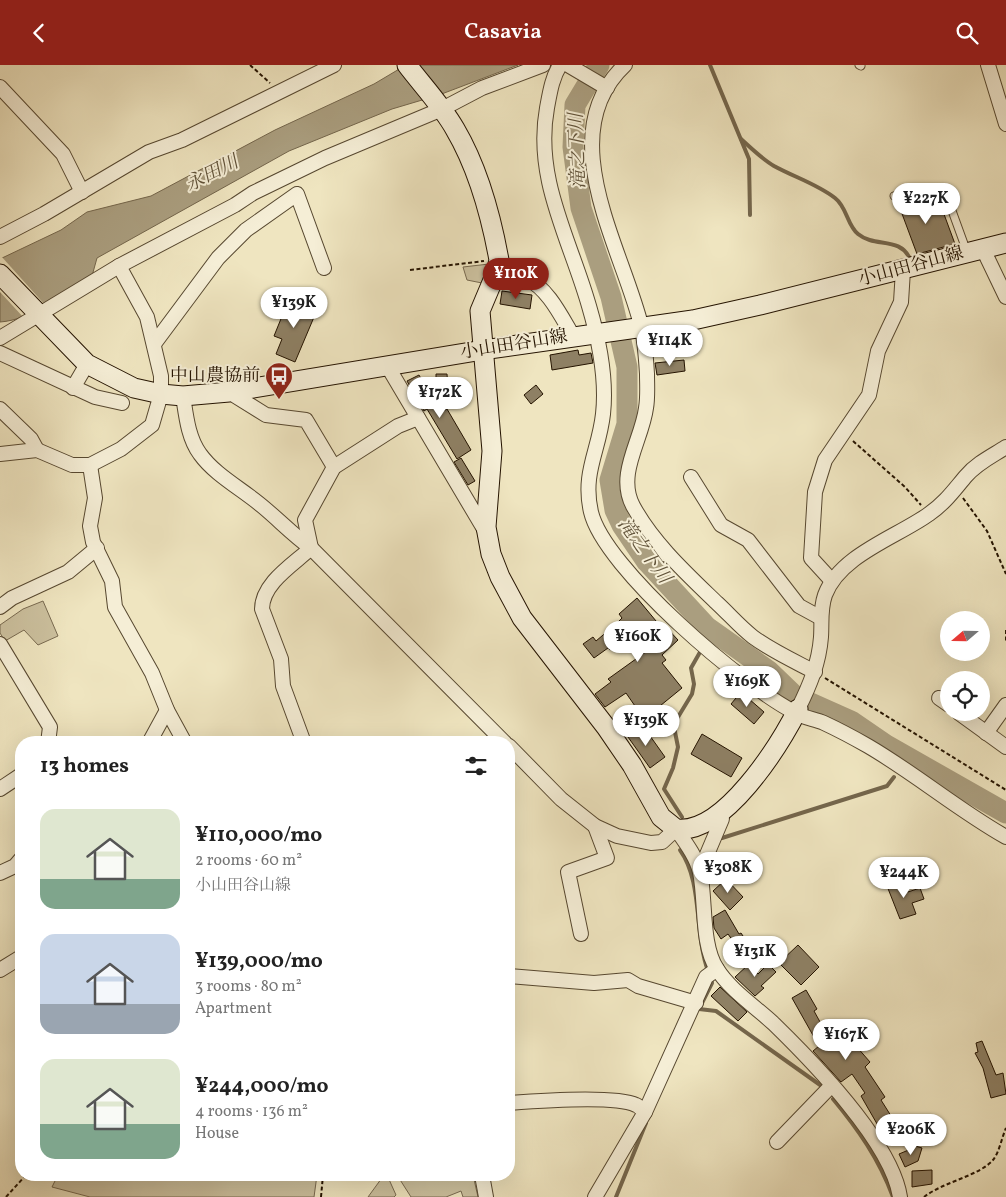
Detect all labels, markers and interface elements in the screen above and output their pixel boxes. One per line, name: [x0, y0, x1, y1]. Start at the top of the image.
text: Casavia: [464, 17, 542, 48]
icon: back: [25, 19, 53, 47]
icon: search: [953, 19, 981, 47]
water label: 滝之下川: [564, 111, 592, 189]
water label: 永田川: [181, 149, 245, 199]
pin: ¥227K: [891, 183, 961, 225]
text: ¥227K: [903, 188, 949, 210]
street label: 小山田谷山線: [856, 241, 966, 293]
pin: ¥110K: [481, 257, 551, 300]
text: ¥110K: [494, 263, 538, 285]
pin: ¥139K: [259, 287, 329, 329]
text: ¥139K: [272, 292, 316, 314]
street label: 小山田谷山線: [459, 324, 569, 366]
pin: ¥114K: [635, 325, 705, 367]
text: ¥114K: [648, 330, 692, 352]
bus stop icon: 中山農協前: [264, 361, 294, 400]
place label: 中山農協前: [170, 364, 260, 389]
pin: ¥172K: [405, 377, 475, 419]
text: ¥172K: [418, 382, 462, 404]
water label: 滝之下川: [611, 513, 678, 591]
north arrow: [940, 611, 990, 661]
map controls: [940, 611, 990, 721]
pin: ¥160K: [603, 621, 673, 663]
text: ¥160K: [615, 626, 661, 648]
pin: ¥169K: [712, 665, 782, 708]
text: ¥169K: [724, 671, 770, 693]
button: locate: [940, 671, 990, 721]
pin: ¥139K: [611, 705, 681, 747]
text: ¥139K: [624, 710, 668, 732]
text: 13 homes: [40, 752, 129, 781]
icon: filters: [462, 752, 490, 780]
text: ¥110,000/mo: [195, 821, 322, 850]
icon: home: [80, 829, 140, 889]
text: 2 rooms · 60 m²: [195, 850, 302, 872]
pin: ¥308K: [693, 851, 763, 894]
text: ¥308K: [704, 857, 752, 879]
pin: ¥244K: [869, 857, 939, 899]
text: ¥244K: [879, 862, 929, 884]
text: 小山田谷山線: [195, 875, 291, 897]
pin: ¥131K: [720, 935, 790, 978]
text: ¥131K: [734, 941, 776, 963]
text: ¥139,000/mo: [195, 947, 323, 976]
icon: home: [80, 954, 140, 1014]
text: 3 rooms · 80 m²: [195, 976, 302, 998]
text: Apartment: [195, 998, 272, 1020]
pin: ¥167K: [811, 1019, 881, 1061]
text: ¥167K: [824, 1024, 868, 1046]
text: ¥244,000/mo: [195, 1072, 328, 1101]
icon: home: [80, 1079, 140, 1139]
text: 4 rooms · 136 m²: [195, 1101, 308, 1123]
pin: ¥206K: [876, 1113, 946, 1156]
text: ¥206K: [887, 1119, 935, 1141]
text: House: [195, 1123, 239, 1145]

